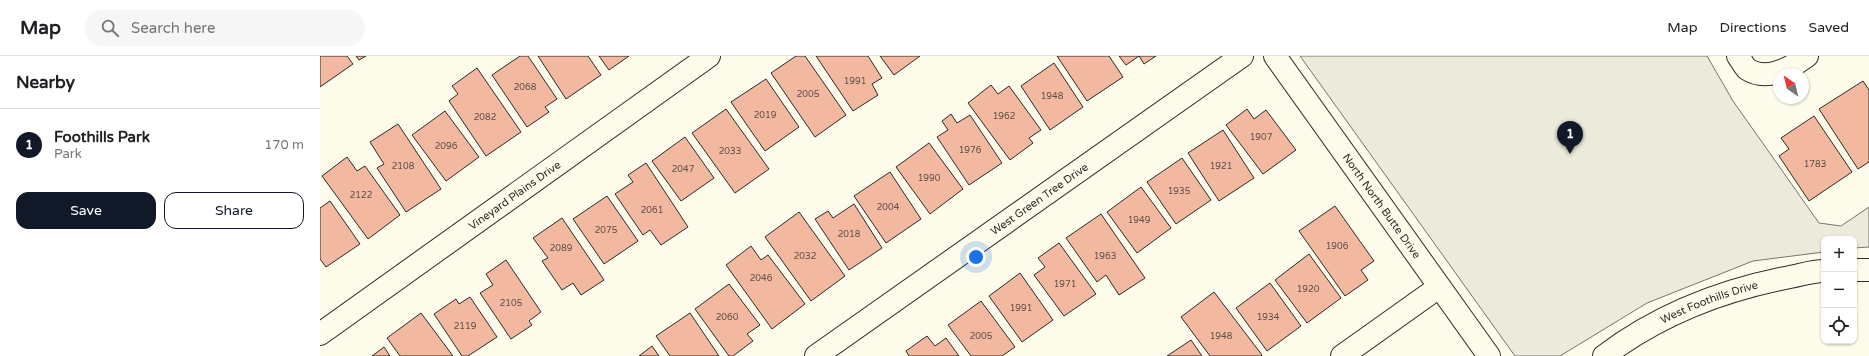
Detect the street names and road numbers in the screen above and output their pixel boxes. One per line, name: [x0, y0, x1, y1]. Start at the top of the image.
street label: North North Butte Drive: [1340, 151, 1423, 261]
street label: Vineyard Plains Drive: [466, 158, 563, 233]
street label: West Green Tree Drive: [988, 160, 1091, 238]
street label: West Foothills Drive: [1658, 278, 1759, 327]

